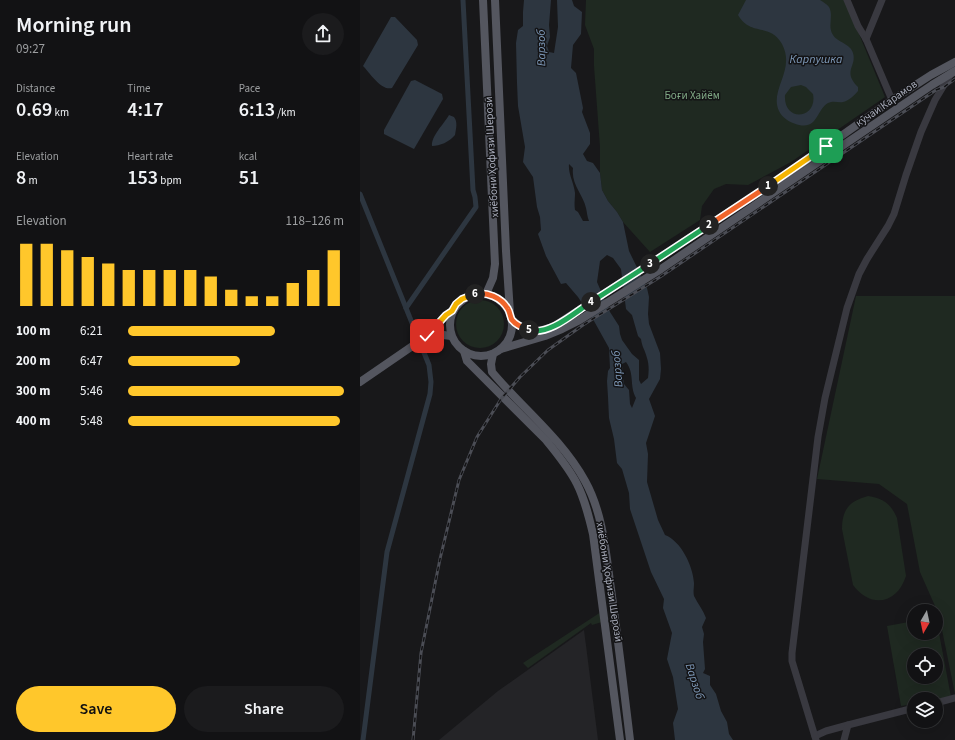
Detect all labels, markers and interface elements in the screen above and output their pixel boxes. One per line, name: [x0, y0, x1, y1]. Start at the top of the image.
text: Morning run: [16, 9, 132, 41]
button: share: [302, 13, 344, 55]
water label: Варзоб: [533, 29, 550, 67]
text: 09:27: [16, 40, 45, 58]
water label: Карпушка: [790, 51, 843, 68]
street label: кӯчаи Карамов: [853, 76, 920, 130]
text: Distance: [16, 81, 55, 96]
text: Time: [127, 81, 151, 96]
text: Pace: [239, 81, 260, 96]
park label: Боғи Хайём: [664, 88, 720, 103]
text: 0.69: [16, 96, 52, 124]
text: 4:17: [127, 96, 164, 124]
text: 6:13: [239, 96, 275, 124]
street label: хиёбони Ҳофизи Шерозӣ: [481, 96, 502, 218]
text: km: [52, 105, 69, 120]
text: /km: [275, 105, 296, 120]
pin: [809, 129, 843, 163]
icon: arrive: [815, 135, 837, 157]
text: Elevation: [16, 149, 59, 164]
text: Heart rate: [127, 149, 173, 164]
text: kcal: [239, 149, 257, 164]
text: 8: [16, 164, 26, 192]
text: 153: [127, 164, 158, 192]
text: 51: [239, 164, 259, 192]
text: m: [26, 173, 38, 188]
text: bpm: [158, 173, 182, 188]
pin: 1: [758, 176, 778, 196]
text: 1: [765, 178, 771, 193]
text: Elevation: [16, 212, 67, 230]
text: 118–126 m: [286, 212, 344, 230]
pin: 2: [699, 215, 719, 235]
text: 2: [706, 217, 712, 232]
pin: 3: [640, 254, 660, 274]
text: 3: [647, 256, 653, 271]
pin: 6: [465, 284, 485, 304]
text: 6: [472, 286, 478, 301]
pin: 4: [581, 292, 601, 312]
text: 4: [588, 294, 594, 309]
pin: [410, 319, 444, 353]
pin: 5: [519, 320, 539, 340]
text: 100 m: [16, 322, 50, 340]
text: 6:21: [80, 322, 103, 340]
text: 5: [526, 322, 532, 337]
icon: check: [416, 325, 438, 347]
water label: Варзоб: [607, 349, 628, 388]
text: 200 m: [16, 352, 50, 370]
text: 6:47: [80, 352, 103, 370]
text: 300 m: [16, 382, 50, 400]
text: 5:46: [80, 382, 103, 400]
text: 400 m: [16, 412, 50, 430]
text: 5:48: [80, 412, 103, 430]
street label: хиёбони Ҳофизи Шерозӣ: [593, 521, 626, 643]
north arrow: [907, 604, 943, 640]
map controls: [907, 604, 943, 728]
button: locate: [907, 648, 943, 684]
water label: Варзоб: [681, 661, 709, 702]
button: Save: [16, 686, 176, 732]
button: Share: [184, 686, 344, 732]
button: layers: [907, 692, 943, 728]

